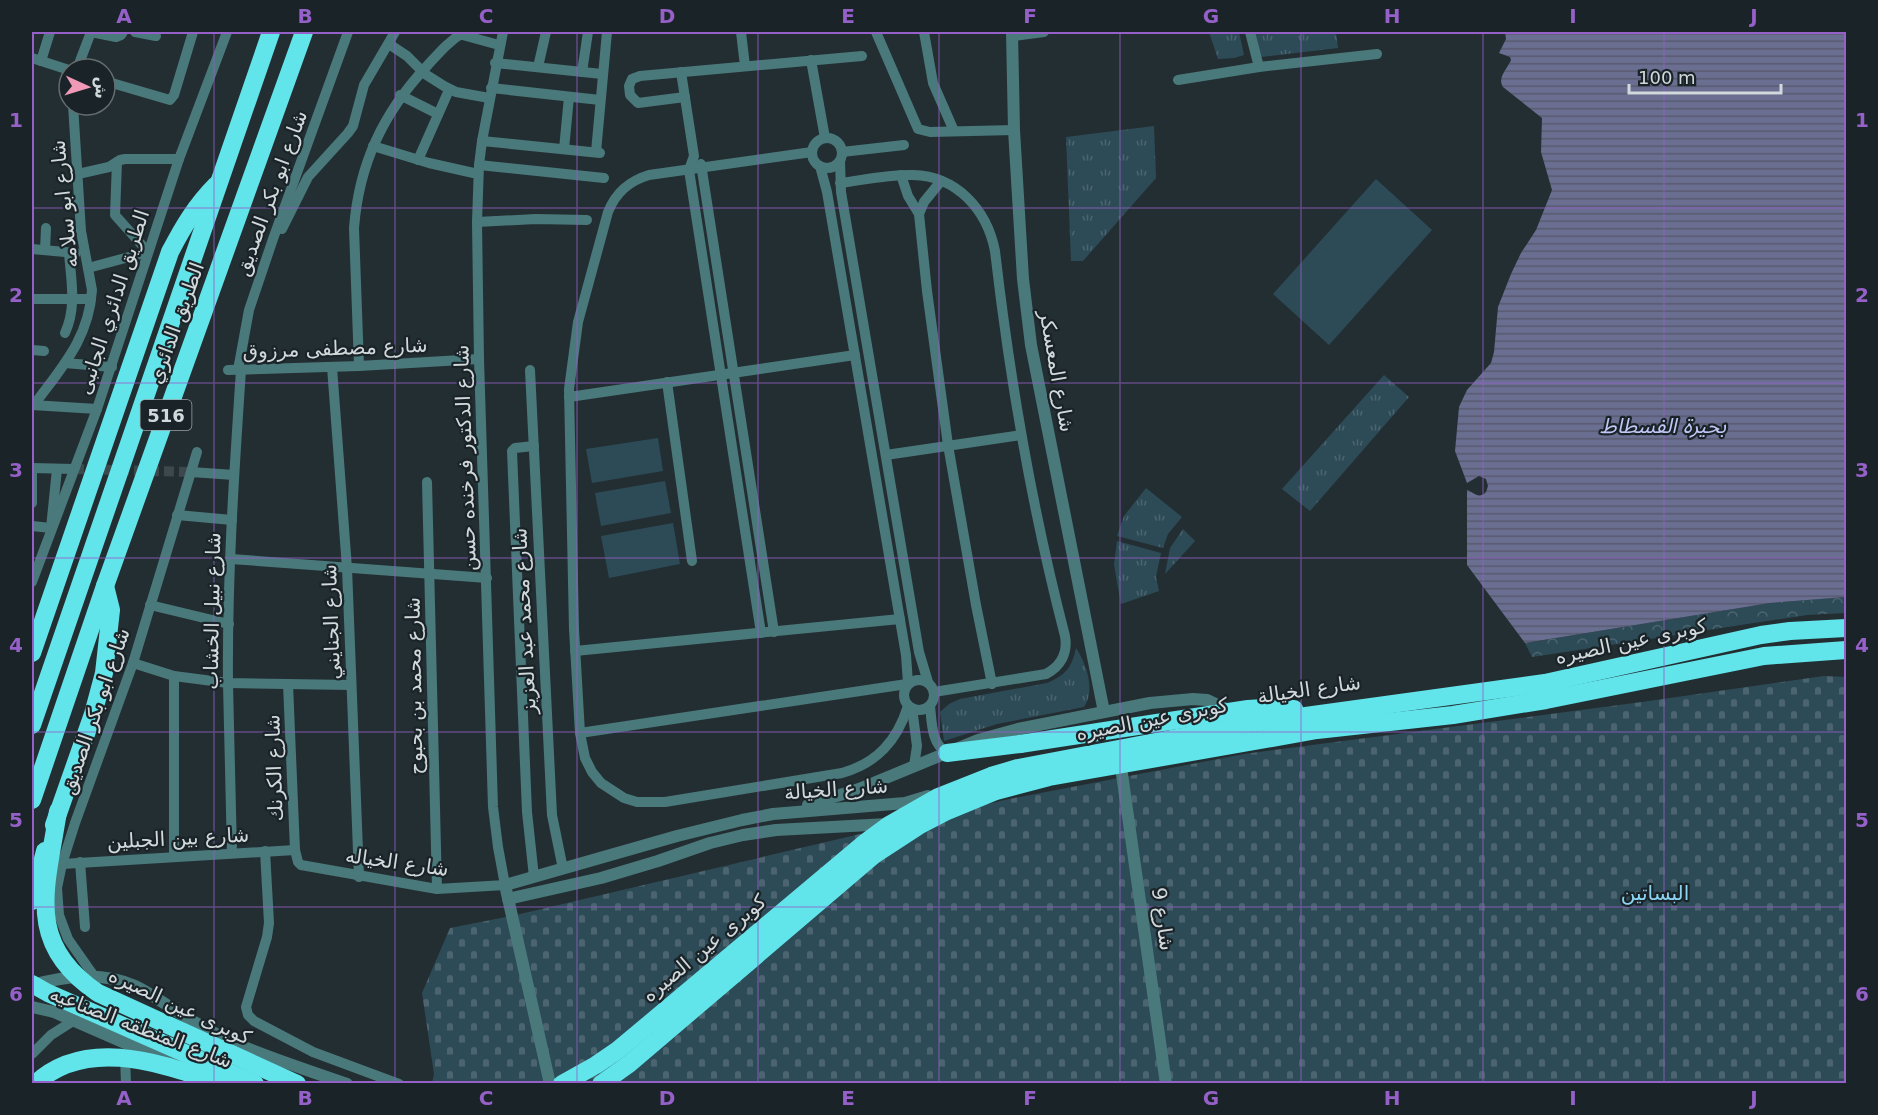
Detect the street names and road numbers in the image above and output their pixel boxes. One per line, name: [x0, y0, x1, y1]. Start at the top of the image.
street label: شارع ابو بكر الصديق: [230, 107, 312, 279]
street label: شارع ابو سلامه: [45, 139, 83, 269]
street label: الطريق الدائري الجانبى: [72, 207, 155, 398]
street label: الطريق الدائري: [143, 259, 210, 387]
street label: شارع المعسكر: [1034, 307, 1080, 434]
street label: شارع مصطفى مرزوق: [242, 333, 428, 363]
street label: شارع الدكتور فرخنده حسن: [449, 344, 481, 572]
road number: 516: [140, 400, 192, 430]
street label: شارع محمد عبد العزيز: [507, 527, 541, 716]
street label: شارع نبيل الخشاب: [199, 532, 225, 690]
street label: شارع الجنايني: [317, 564, 346, 680]
street label: شارع محمد بن بحبوح: [400, 597, 428, 775]
street label: كوبرى عين الصيره: [1553, 613, 1710, 669]
street label: شارع ابو بكر الصديق: [55, 625, 135, 797]
street label: شارع الخيالة: [1256, 670, 1362, 708]
street label: كوبرى عين الصيره: [1074, 692, 1231, 746]
street label: شارع الكرنك: [260, 714, 288, 822]
street label: شارع الخيالة: [783, 773, 889, 805]
street label: شارع بين الجبلين: [106, 822, 250, 854]
street label: شارع الخياله: [344, 843, 450, 881]
street label: شارع 9: [1147, 886, 1179, 952]
street label: كوبرى عين الصيره: [637, 889, 771, 1007]
street label: كوبرى عين الصيره: [105, 962, 256, 1050]
street label: شارع المنطقه الصناعيه: [46, 981, 236, 1073]

